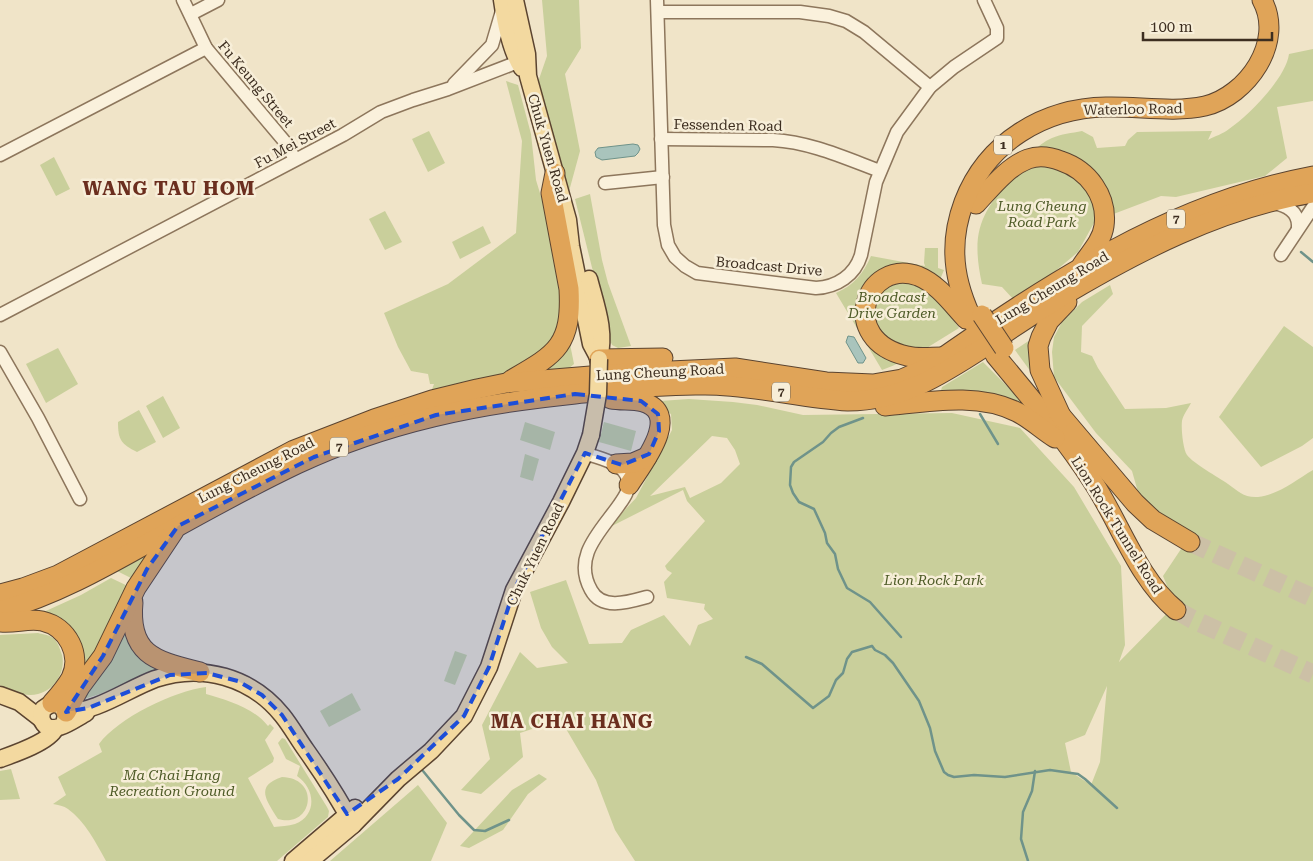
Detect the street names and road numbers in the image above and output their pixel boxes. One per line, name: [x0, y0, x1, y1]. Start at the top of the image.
street label: Fu Keung Street: [215, 38, 297, 130]
street label: Chuk Yuen Road: [525, 92, 571, 204]
street label: Waterloo Road: [1083, 100, 1183, 118]
street label: Fu Mei Street: [252, 115, 338, 171]
street label: Fessenden Road: [673, 116, 783, 134]
road number: 1: [994, 136, 1012, 154]
road number: 7: [1167, 210, 1185, 228]
street label: Lung Cheung Road: [993, 248, 1111, 328]
street label: Broadcast Drive: [715, 253, 823, 279]
street label: Lung Cheung Road: [595, 361, 725, 383]
road number: 7: [772, 382, 790, 402]
street label: Lung Cheung Road: [195, 434, 317, 506]
road number: 7: [330, 438, 348, 457]
street label: Lion Rock Tunnel Road: [1068, 454, 1166, 596]
street label: Chuk Yuen Road: [503, 500, 567, 608]

